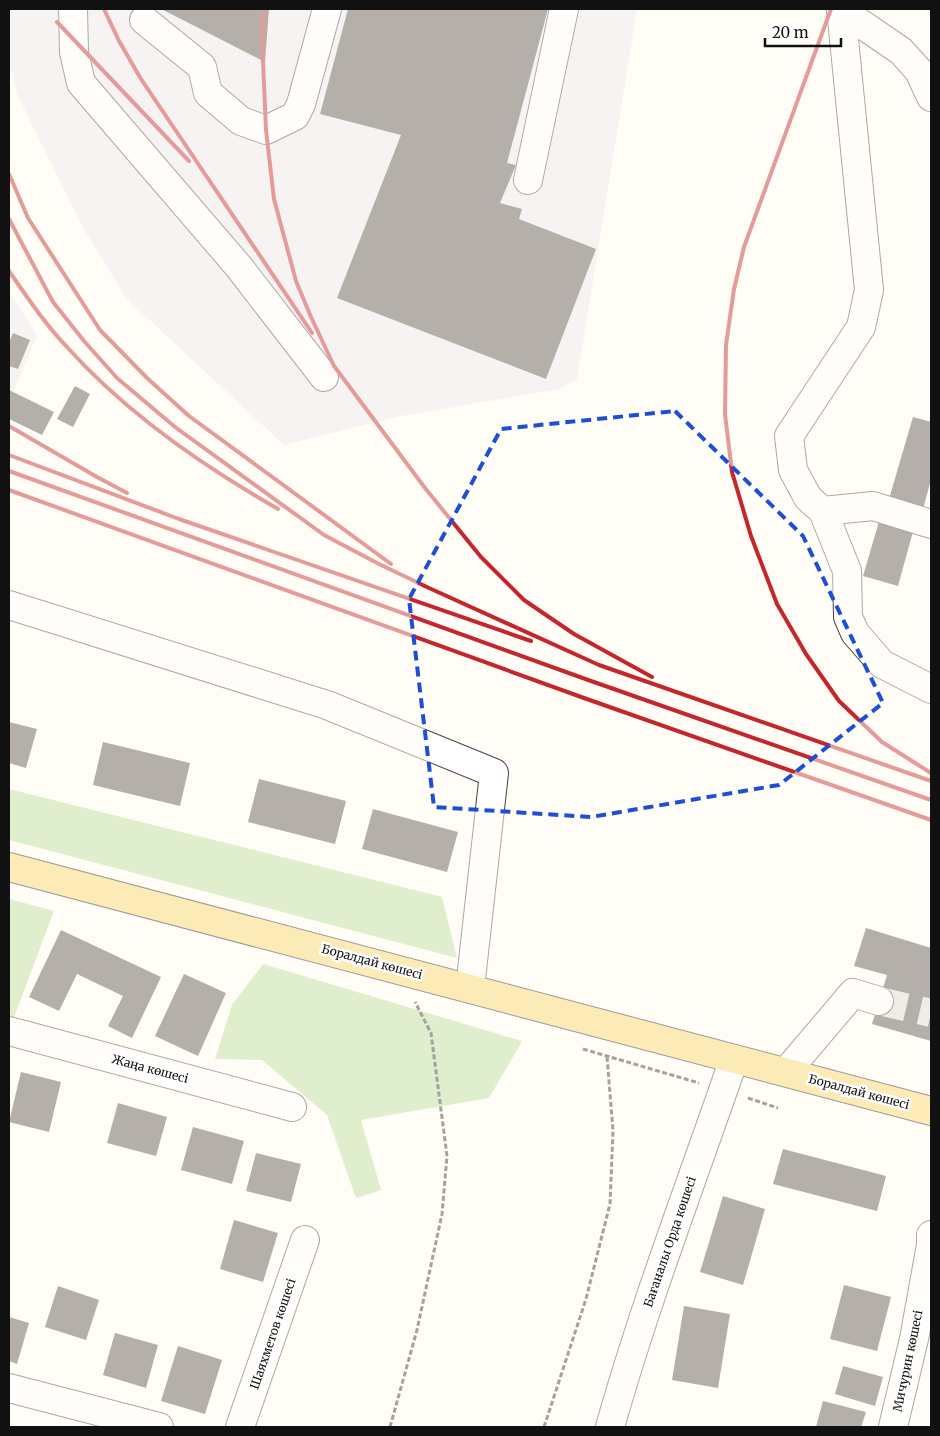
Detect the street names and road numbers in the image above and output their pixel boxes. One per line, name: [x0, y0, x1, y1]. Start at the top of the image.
street label: Боралдай көшесі: [320, 941, 424, 982]
street label: Жаңа көшесі: [110, 1051, 190, 1086]
street label: Боралдай көшесі: [807, 1071, 911, 1112]
street label: Бағаналы Орда көшесі: [640, 1174, 699, 1309]
street label: Шаяхметов көшесі: [246, 1276, 299, 1391]
street label: Мичурин көшесі: [889, 1309, 926, 1413]

